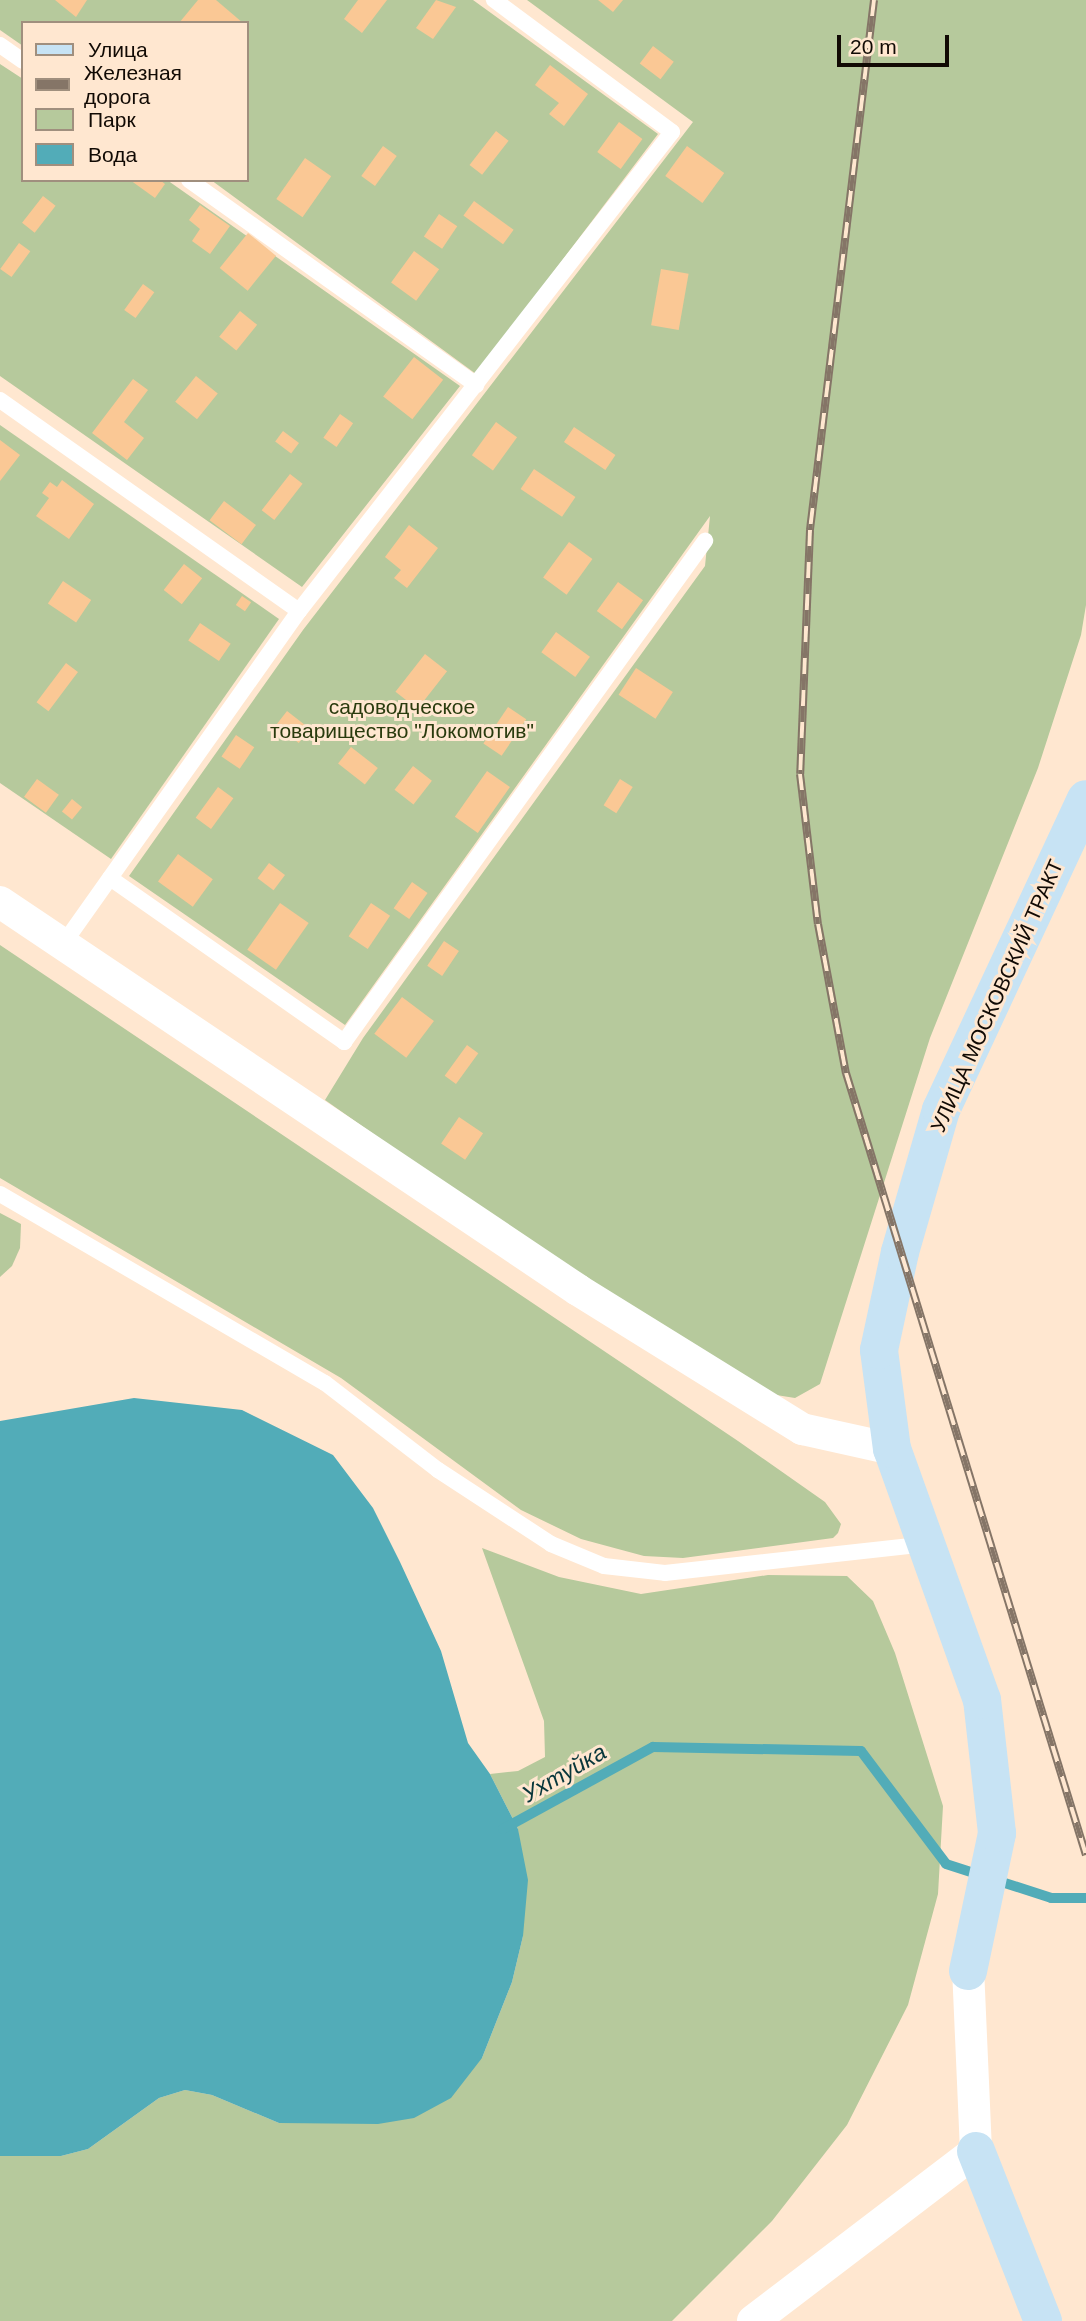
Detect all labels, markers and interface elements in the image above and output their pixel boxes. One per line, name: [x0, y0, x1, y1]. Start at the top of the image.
legend: [21, 21, 248, 182]
scale bar: [841, 21, 953, 65]
text: 20 m: [850, 35, 897, 58]
text: Улица: [88, 38, 148, 61]
text: Железная дорога: [84, 61, 182, 108]
text: Парк: [88, 108, 136, 131]
text: Вода: [88, 143, 137, 166]
park label: садоводческое товарищество "Локомотив": [270, 694, 534, 744]
street label: УЛИЦА МОСКОВСКИЙ ТРАКТ: [925, 856, 1069, 1136]
water label: Ухтуйка: [517, 1738, 611, 1808]

